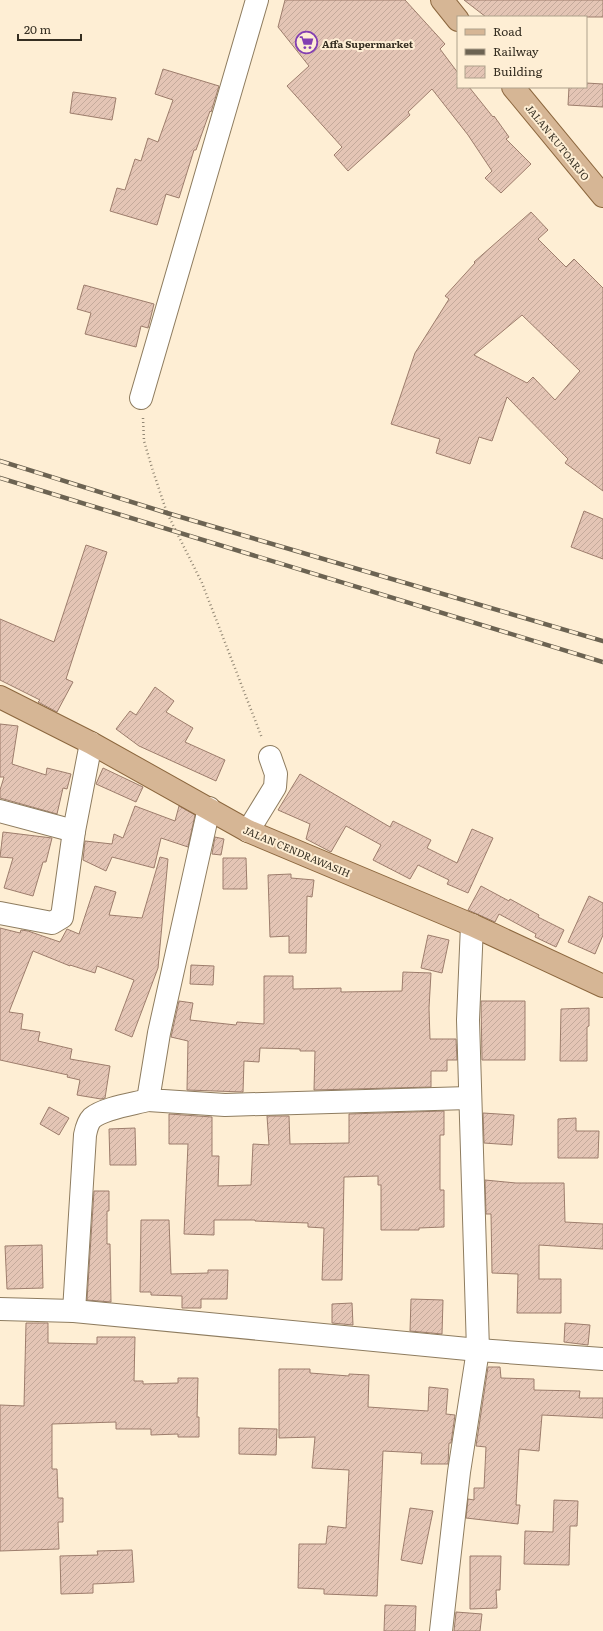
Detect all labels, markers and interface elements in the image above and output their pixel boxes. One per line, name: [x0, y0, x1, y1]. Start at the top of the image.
scale bar: [18, 16, 81, 42]
legend: [457, 16, 587, 88]
text: 20 m: [24, 20, 51, 38]
text: Road: [493, 22, 523, 40]
supermarket icon: Affa Supermarket: [293, 30, 319, 56]
place label: Affa Supermarket: [322, 36, 414, 51]
text: Railway: [493, 42, 539, 60]
text: Building: [493, 62, 543, 80]
street label: JALAN KUTOARJO: [523, 101, 594, 183]
street label: JALAN CENDRAWASIH: [241, 822, 353, 880]

